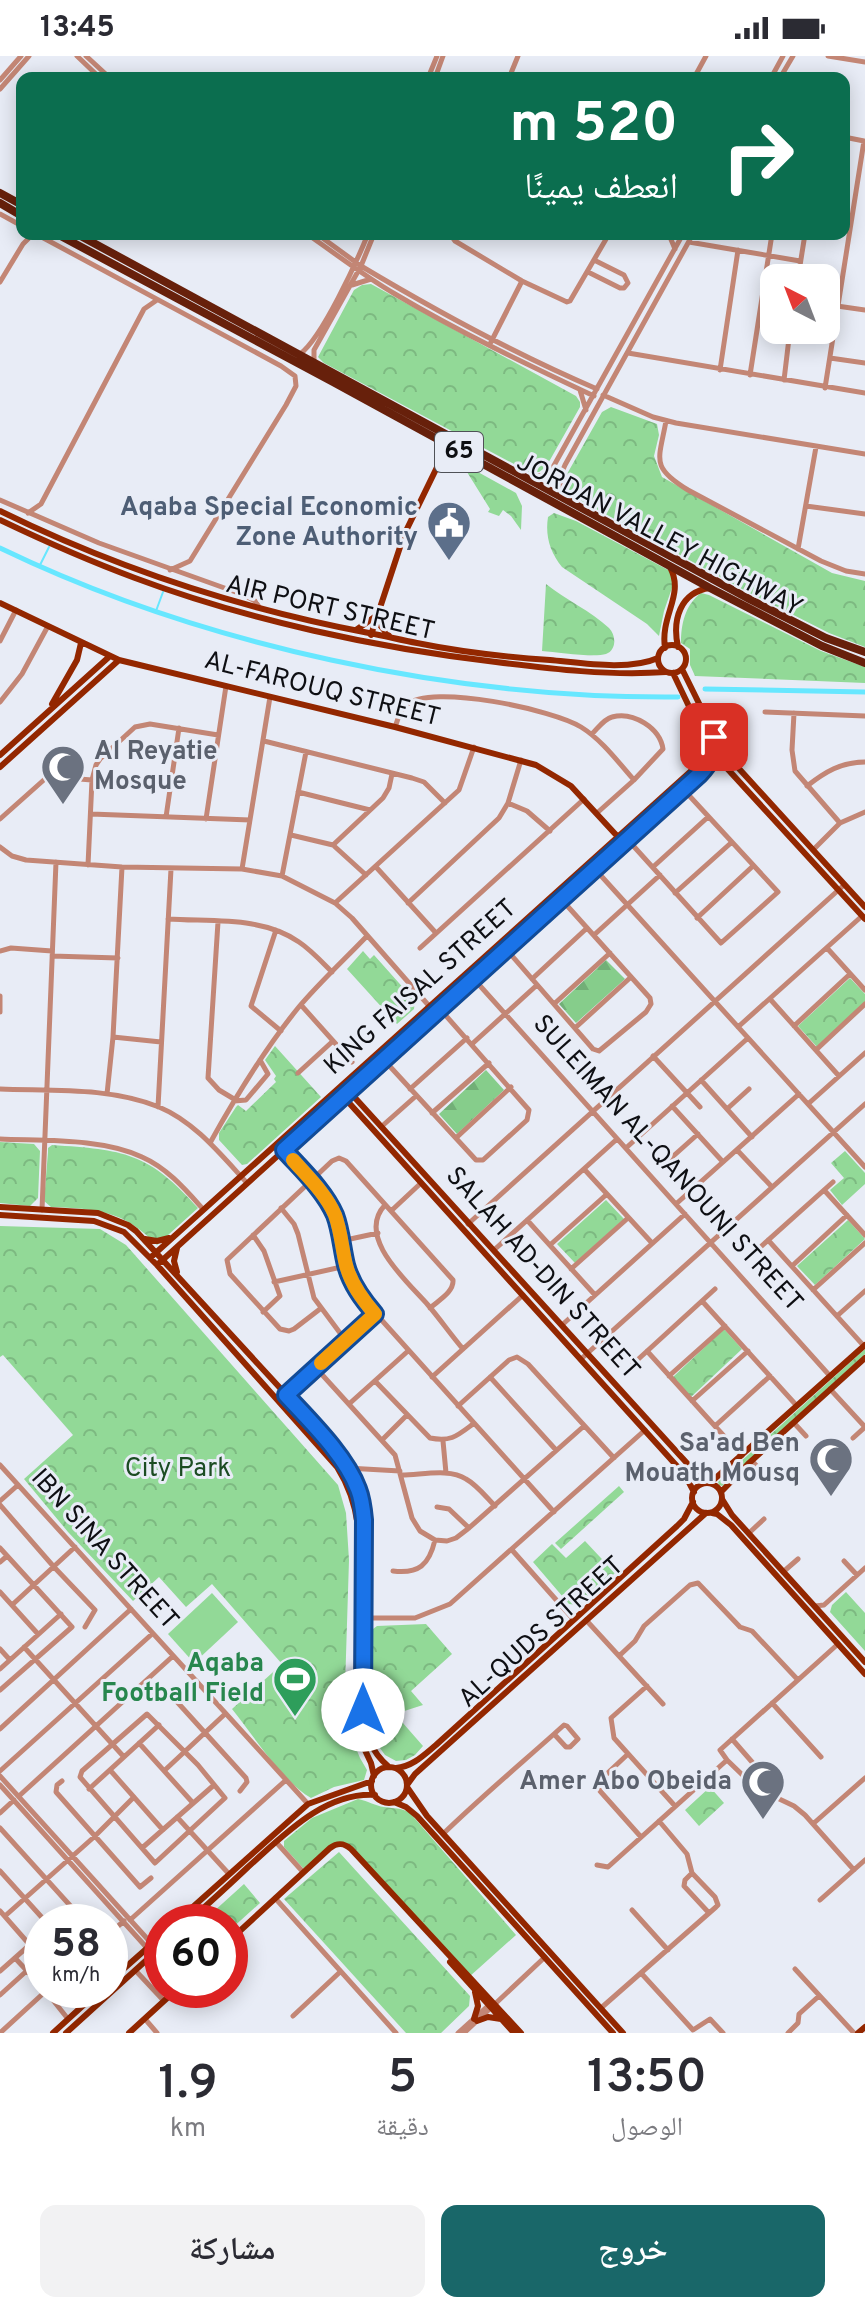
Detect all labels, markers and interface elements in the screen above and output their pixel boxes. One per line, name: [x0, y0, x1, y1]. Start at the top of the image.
text: 13:45: [40, 10, 115, 47]
text: 520 m: [510, 91, 678, 161]
icon: right: [706, 104, 810, 208]
text: انعطف يمينًا: [524, 166, 678, 212]
north arrow: [760, 264, 840, 344]
map controls: [760, 264, 840, 344]
road number: 65: [435, 432, 483, 472]
street label: JORDAN VALLEY HIGHWAY: [510, 447, 808, 625]
place label: Aqaba Special Economic Zone Authority: [120, 492, 418, 555]
public building icon: Aqaba Special Economic Zone Authority: [425, 499, 473, 562]
street label: AIR PORT STREET: [222, 569, 438, 649]
street label: AL-FAROUQ STREET: [200, 645, 444, 735]
pin: [680, 703, 748, 771]
icon: arrive: [692, 715, 736, 759]
place label: Al Reyatie Mosque: [94, 736, 218, 799]
mosque icon: Al Reyatie Mosque: [39, 743, 87, 806]
street label: KING FAISAL STREET: [318, 893, 524, 1083]
street label: SULEIMAN AL-QANOUNI STREET: [525, 1009, 809, 1319]
street label: SALAH AD-DIN STREET: [438, 1161, 646, 1387]
place label: Sa'ad Ben Mouath Mousq: [624, 1428, 800, 1491]
mosque icon: Sa'ad Ben Mouath Mousq: [807, 1435, 855, 1498]
park label: City Park: [125, 1453, 231, 1486]
street label: IBN SINA STREET: [23, 1463, 185, 1637]
street label: AL-QUDS STREET: [452, 1550, 632, 1716]
place label: Aqaba Football Field: [101, 1648, 264, 1711]
sports icon: Aqaba Football Field: [271, 1655, 319, 1718]
position arrow: [321, 1668, 405, 1752]
mosque icon: Amer Abo Obeida: [739, 1758, 787, 1821]
place label: Amer Abo Obeida: [519, 1766, 732, 1799]
speed limit sign: 60: [144, 1904, 248, 2008]
text: 58: [51, 1921, 101, 1971]
text: km/h: [52, 1963, 100, 1989]
text: 5: [388, 2049, 417, 2109]
text: 13:50: [587, 2049, 707, 2109]
text: 1.9: [158, 2055, 218, 2115]
text: دقيقة: [376, 2112, 429, 2145]
text: الوصول: [611, 2112, 683, 2145]
text: km: [170, 2113, 206, 2146]
button: مشاركة: [40, 2205, 425, 2297]
button: خروج: [441, 2205, 825, 2297]

